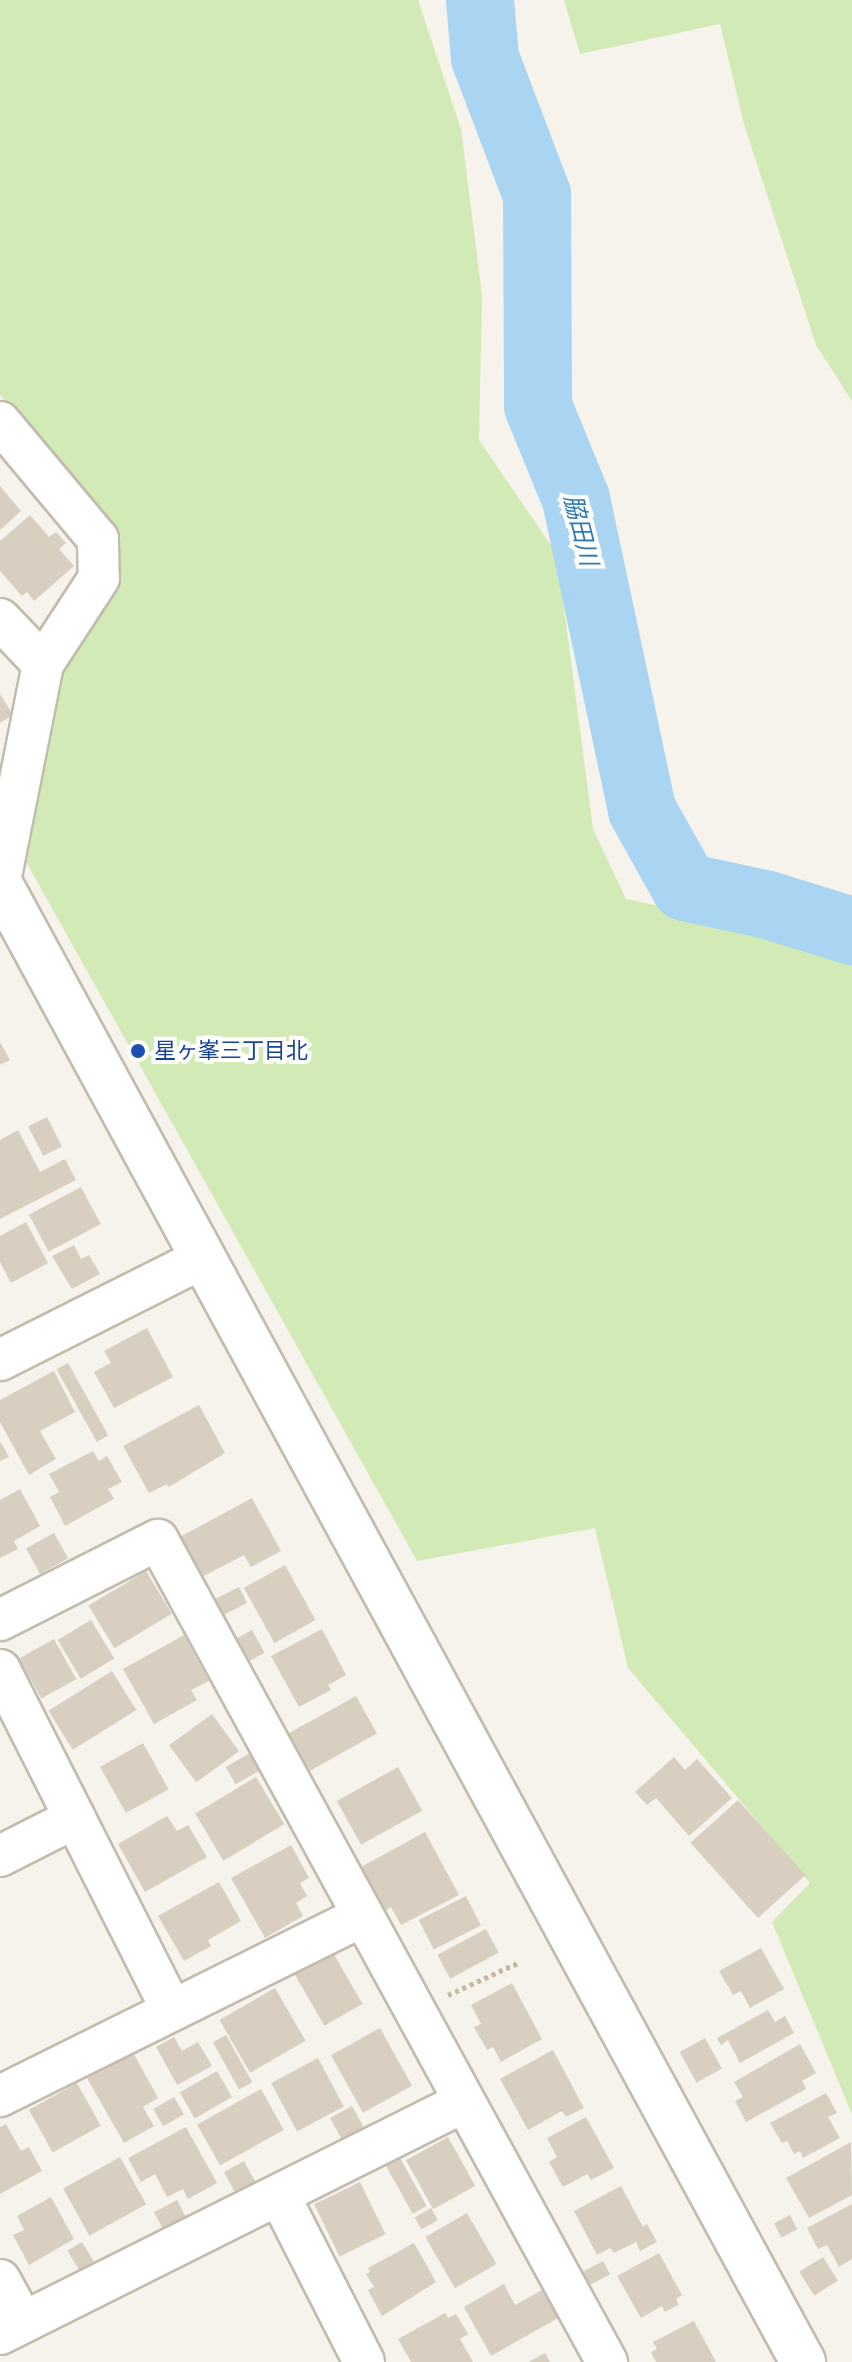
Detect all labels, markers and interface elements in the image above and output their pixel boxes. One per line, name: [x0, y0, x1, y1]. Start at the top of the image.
water label: 脇田川: [558, 492, 604, 568]
place label: 星ヶ峯三丁目北: [154, 1038, 308, 1064]
marker: 星ヶ峯三丁目北: [129, 1042, 147, 1060]

